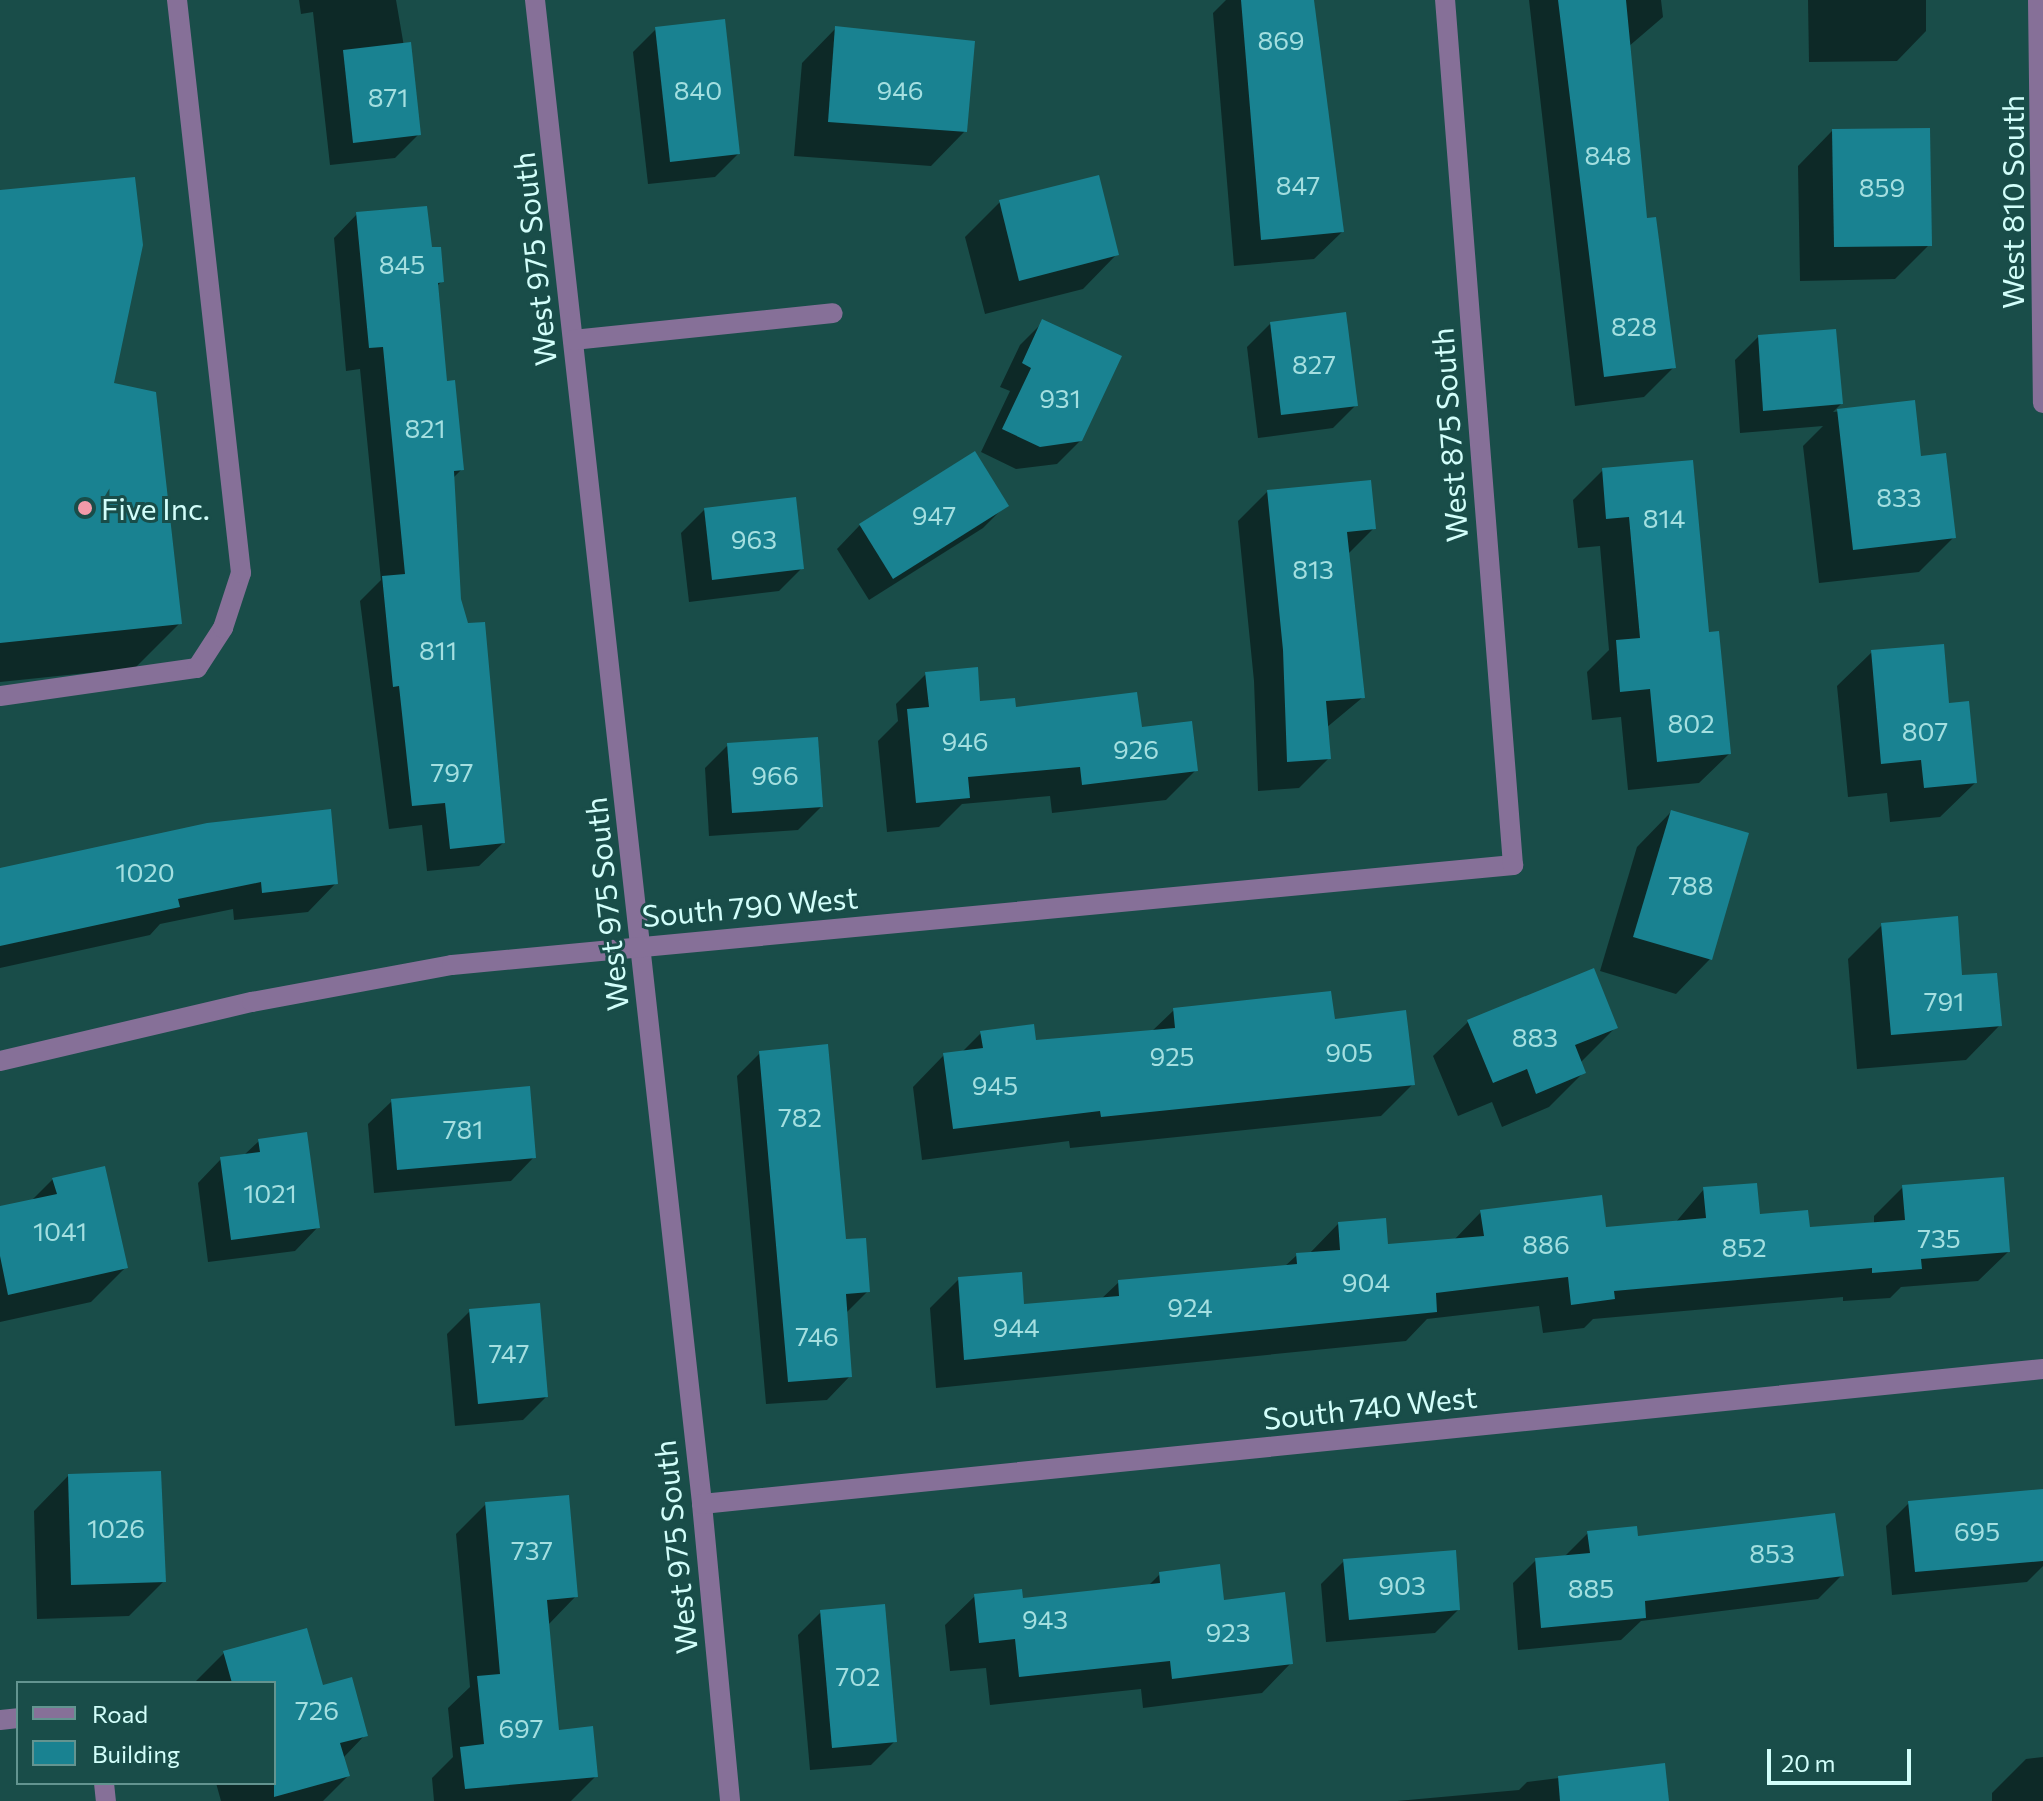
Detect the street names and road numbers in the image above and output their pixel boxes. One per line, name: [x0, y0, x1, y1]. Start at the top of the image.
street label: West 810 South: [1994, 95, 2030, 309]
street label: West 975 South: [505, 150, 563, 368]
street label: West 875 South: [1424, 327, 1474, 543]
street label: West 975 South: [577, 795, 635, 1013]
street label: South 790 West: [640, 879, 860, 933]
street label: South 740 West: [1261, 1378, 1479, 1436]
street label: West 975 South: [646, 1438, 704, 1656]

